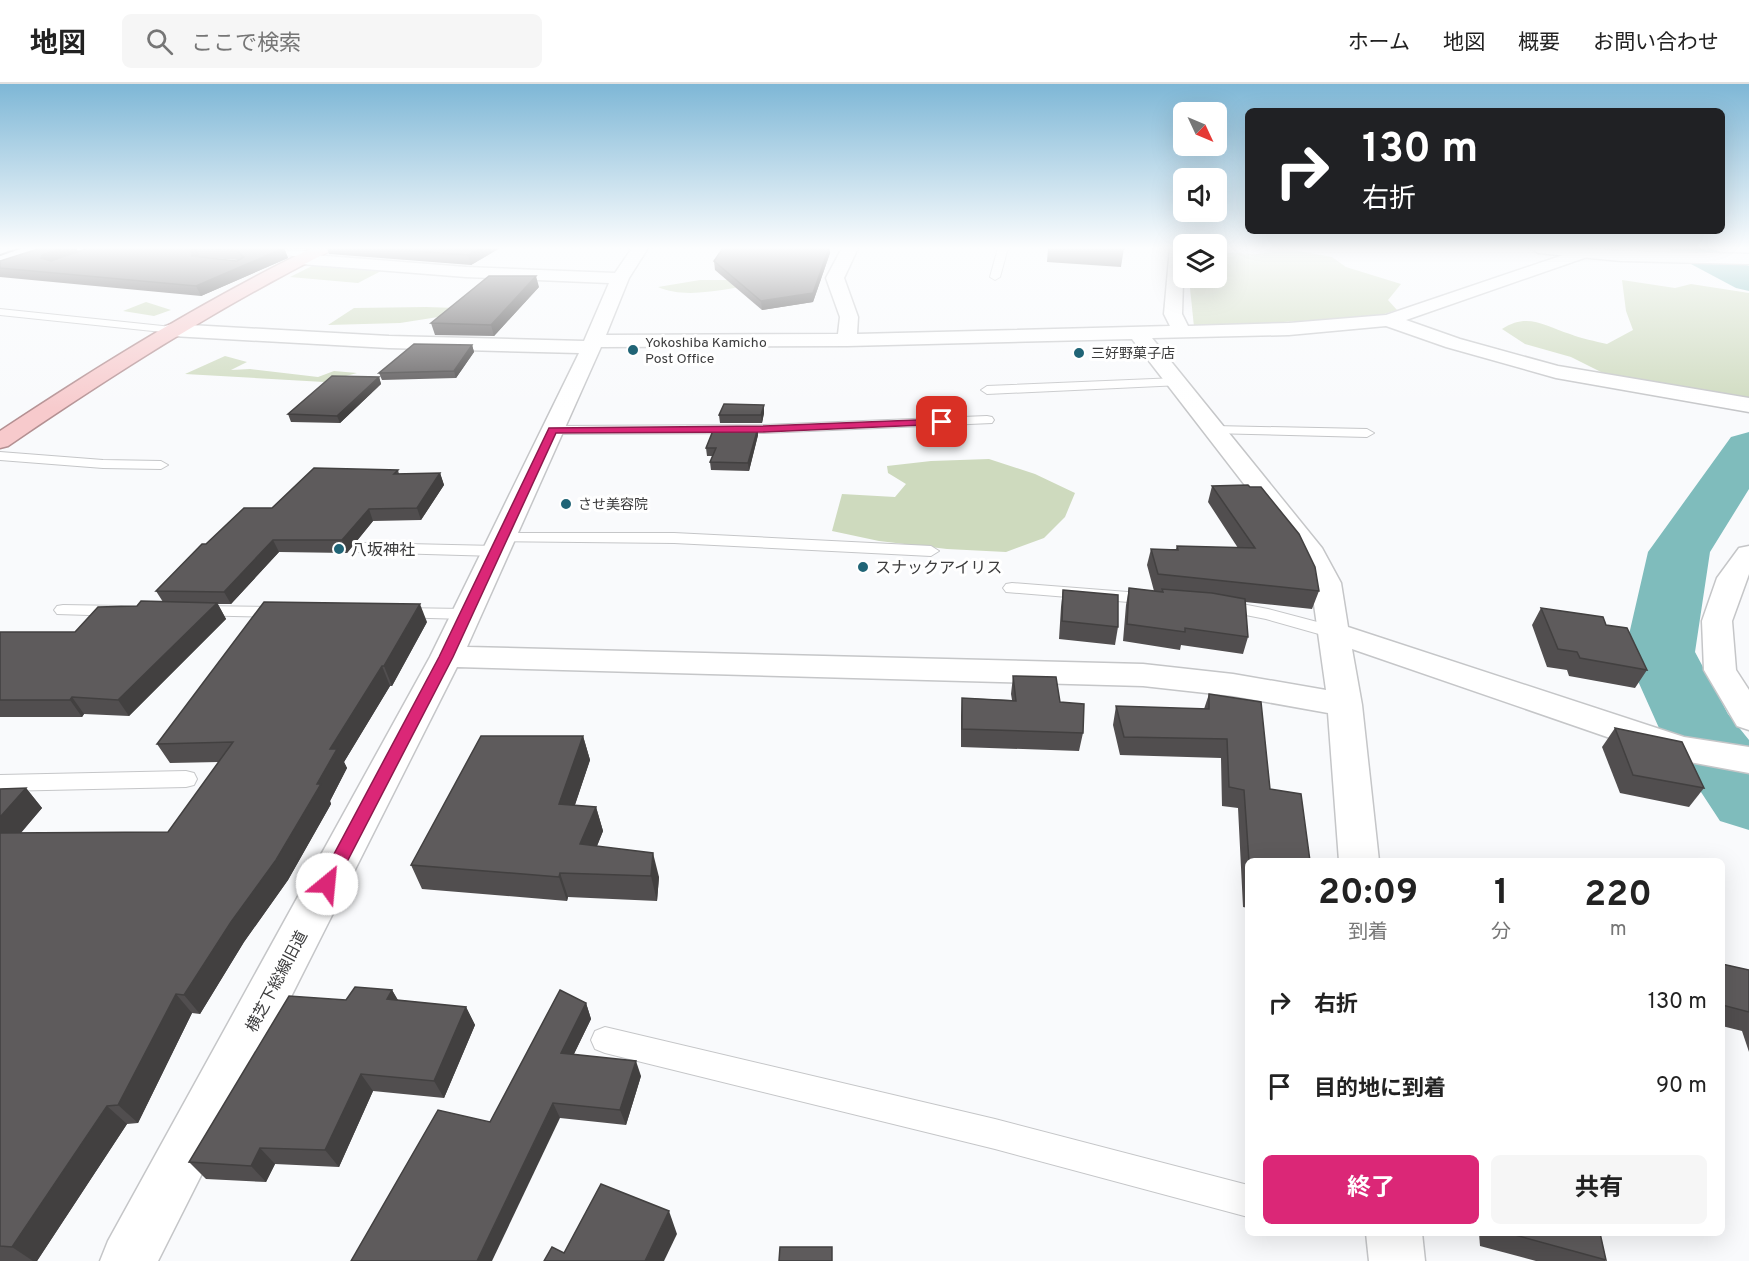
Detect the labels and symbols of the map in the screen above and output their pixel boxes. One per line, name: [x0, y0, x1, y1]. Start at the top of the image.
north arrow: [1173, 102, 1227, 156]
place label: Yokoshiba Kamicho Post Office: [645, 335, 767, 368]
marker: Yokoshiba Kamicho Post Office: [626, 343, 640, 357]
marker: 三好野菓子店: [1072, 346, 1086, 360]
place label: 三好野菓子店: [1091, 346, 1175, 363]
pin: [916, 396, 967, 447]
marker: させ美容院: [559, 497, 573, 511]
place label: させ美容院: [578, 497, 648, 514]
place label: 八坂神社: [351, 541, 415, 561]
marker: 八坂神社: [332, 542, 346, 556]
place label: スナックアイリス: [875, 559, 1002, 579]
marker: スナックアイリス: [856, 560, 870, 574]
position arrow: [295, 852, 359, 916]
street label: 横芝下総線旧道: [243, 928, 313, 1036]

